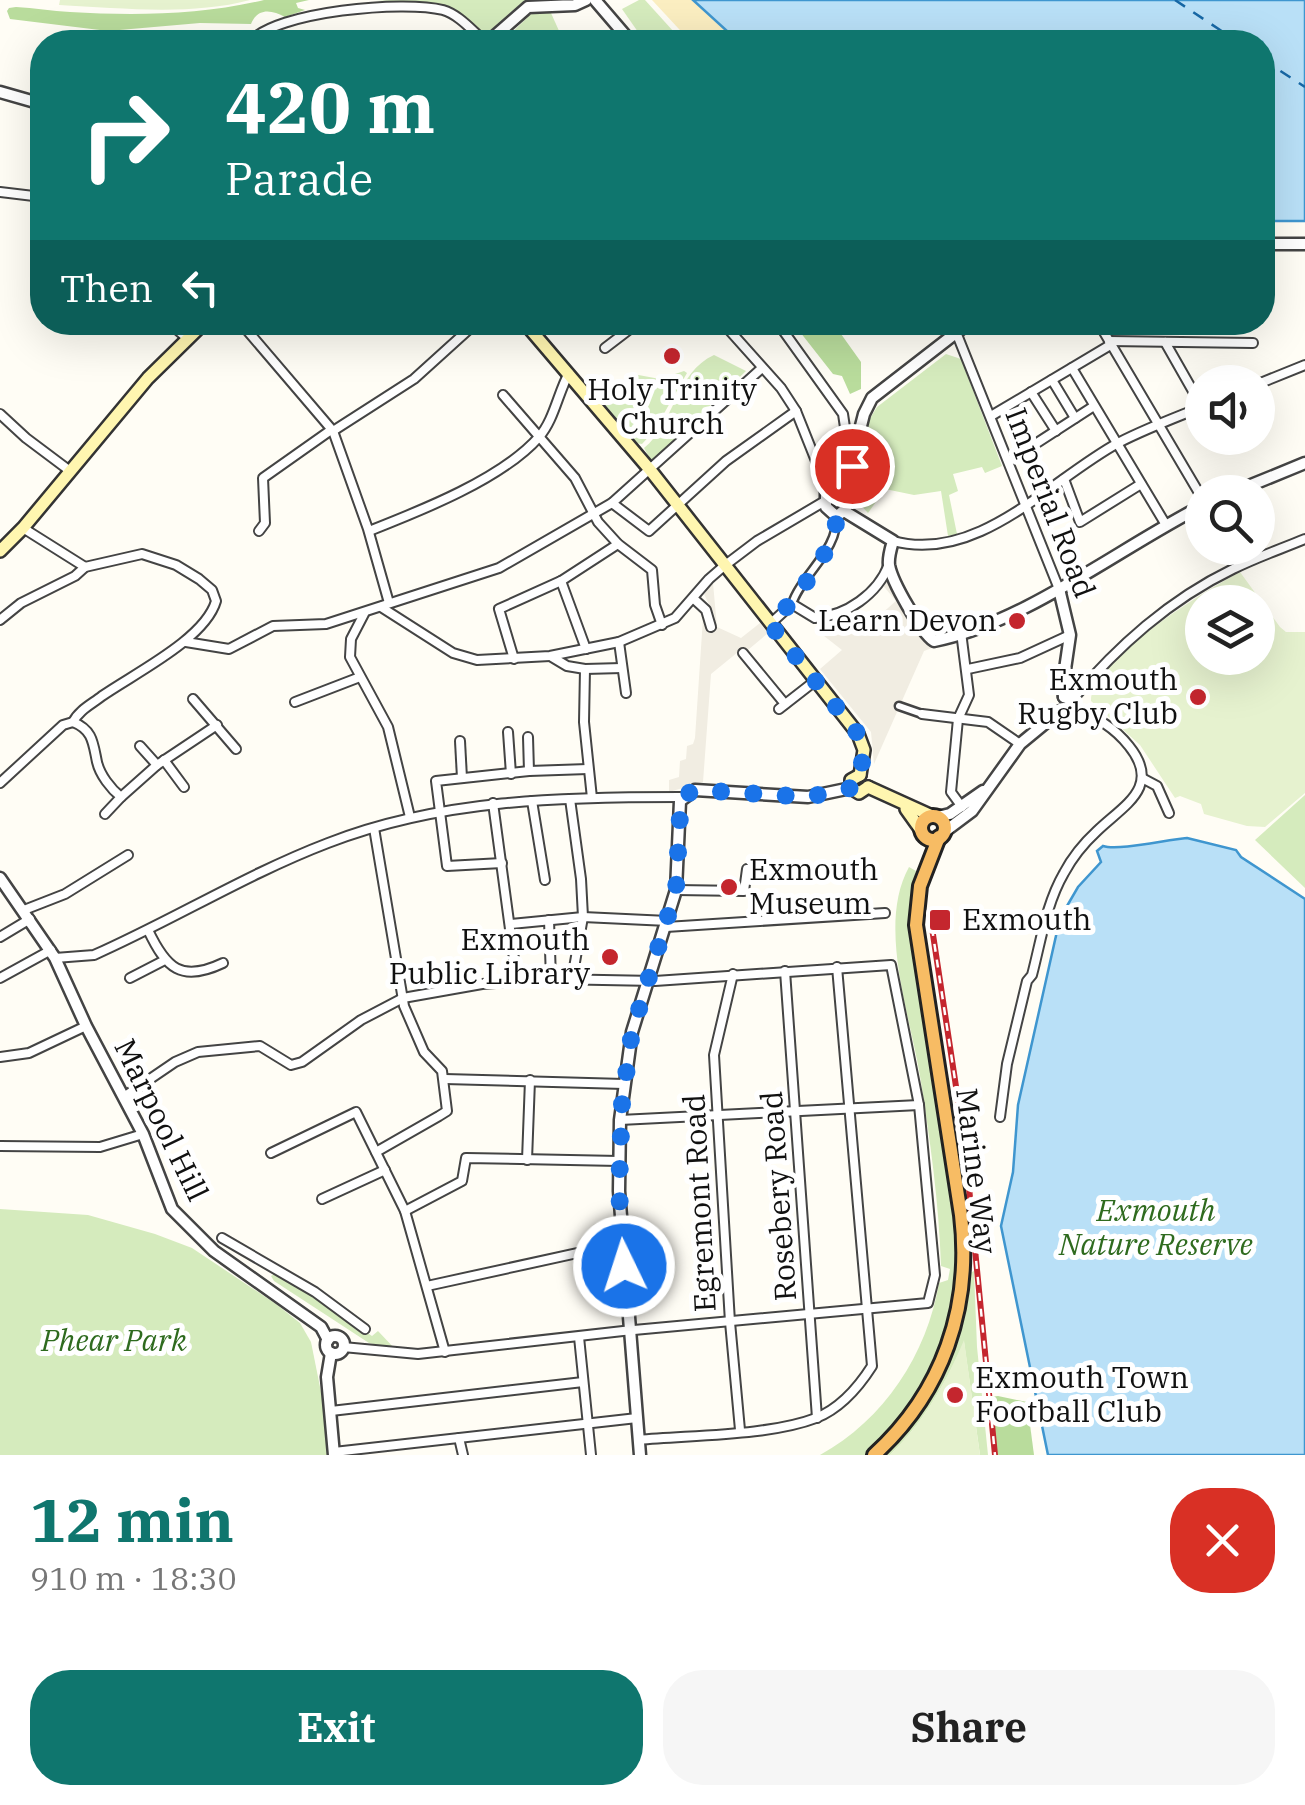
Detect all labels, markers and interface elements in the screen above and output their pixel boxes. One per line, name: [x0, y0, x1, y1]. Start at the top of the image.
text: 420 m: [225, 61, 435, 152]
icon: right: [60, 70, 190, 200]
text: Parade: [225, 149, 373, 207]
icon: left: [173, 260, 228, 315]
text: Then: [60, 263, 153, 312]
marker: Holy Trinity Church: [661, 345, 683, 367]
map controls: [1185, 365, 1275, 675]
button: sound: [1185, 365, 1275, 455]
place label: Holy Trinity Church: [587, 369, 757, 442]
street label: Imperial Road: [997, 402, 1106, 603]
pin: [810, 424, 895, 509]
icon: arrive: [825, 439, 880, 494]
button: search: [1185, 475, 1275, 565]
button: layers: [1185, 585, 1275, 675]
place label: Learn Devon: [818, 600, 997, 639]
marker: Learn Devon: [1006, 610, 1028, 632]
place label: Exmouth Rugby Club: [1017, 659, 1178, 732]
marker: Exmouth Rugby Club: [1187, 686, 1209, 708]
place label: Exmouth Museum: [749, 849, 878, 922]
marker: Exmouth Museum: [718, 876, 740, 898]
place label: Exmouth: [962, 899, 1091, 938]
marker: Exmouth: [927, 907, 953, 933]
place label: Exmouth Public Library: [389, 919, 590, 992]
marker: Exmouth Public Library: [599, 946, 621, 968]
street label: Marpool Hill: [106, 1032, 218, 1207]
street label: Marine Way: [948, 1086, 1007, 1256]
street label: Rosebery Road: [751, 1090, 804, 1302]
street label: Egremont Road: [673, 1093, 724, 1313]
park label: Exmouth Nature Reserve: [1058, 1190, 1253, 1263]
position arrow: [572, 1214, 676, 1318]
park label: Phear Park: [40, 1320, 187, 1359]
place label: Exmouth Town Football Club: [975, 1357, 1189, 1430]
marker: Exmouth Town Football Club: [944, 1384, 966, 1406]
text: 12 min: [30, 1480, 234, 1559]
button: close: [1170, 1488, 1275, 1593]
text: 910 m · 18:30: [30, 1557, 237, 1599]
button: Exit: [30, 1670, 643, 1785]
button: Share: [663, 1670, 1275, 1785]

